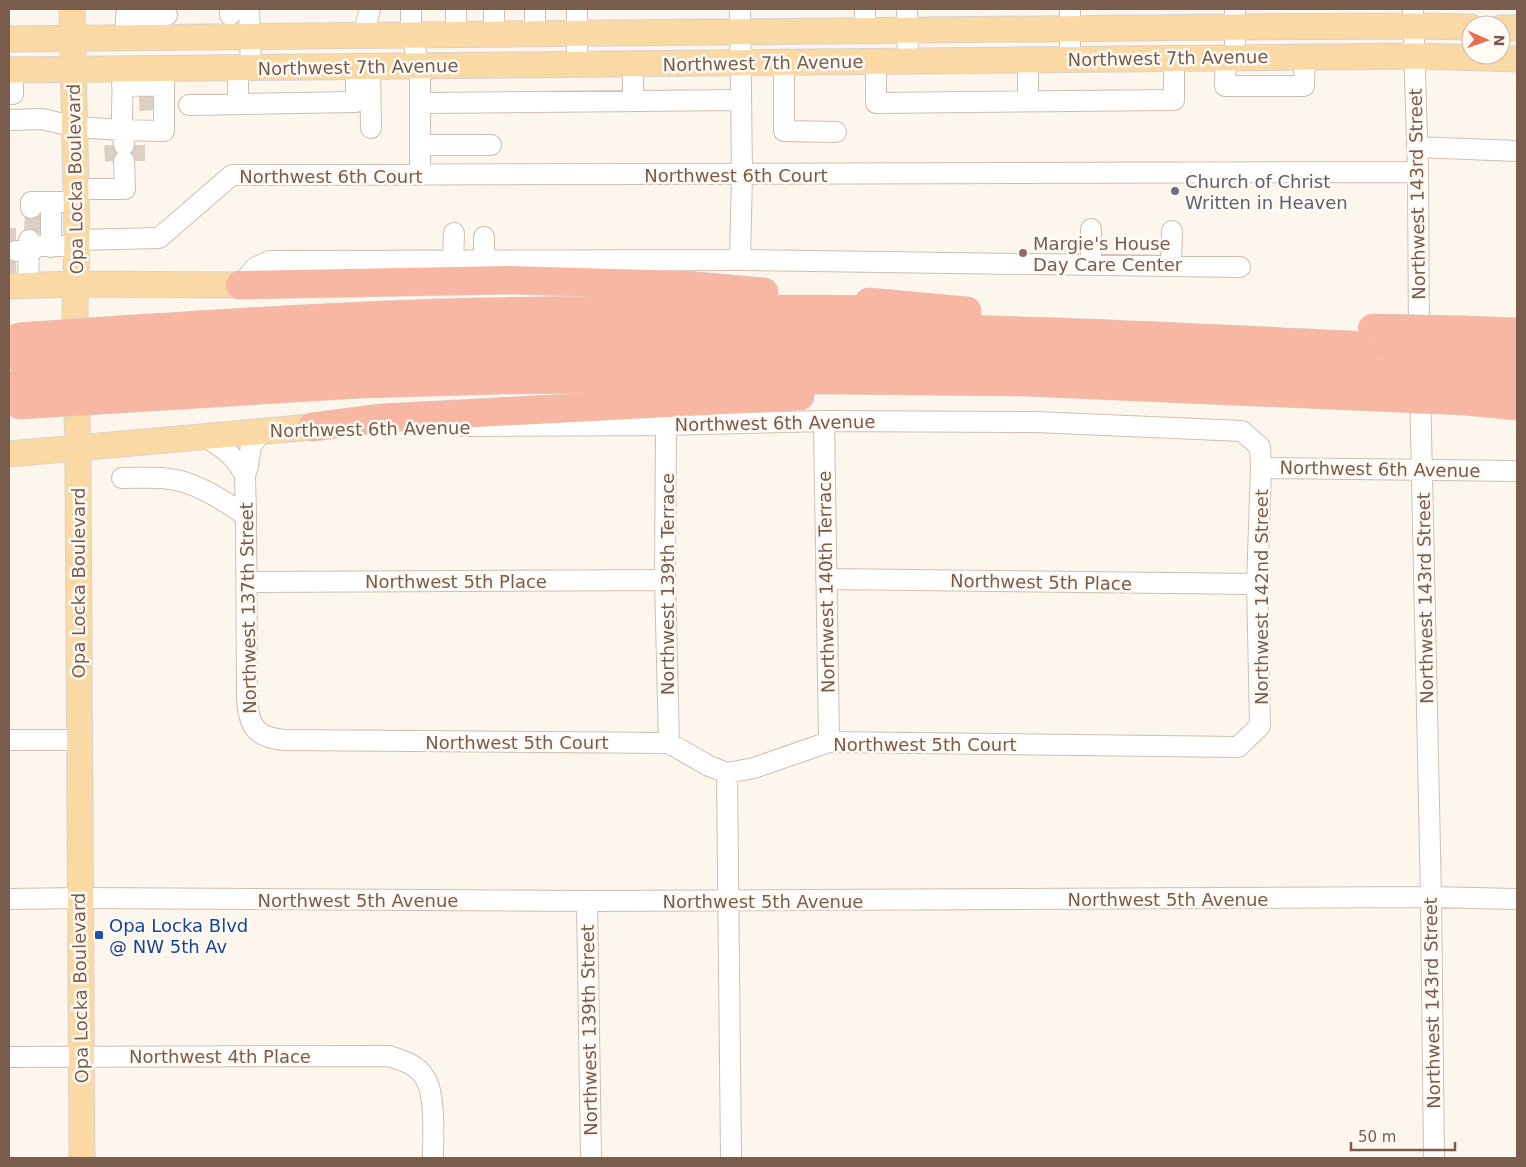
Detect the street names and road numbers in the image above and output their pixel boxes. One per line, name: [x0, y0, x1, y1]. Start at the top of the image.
street label: Northwest 7th Avenue: [1067, 46, 1269, 70]
street label: Northwest 7th Avenue: [662, 51, 864, 75]
street label: Northwest 7th Avenue: [257, 55, 459, 79]
street label: Opa Locka Boulevard: [63, 83, 87, 275]
street label: Northwest 143rd Street: [1405, 88, 1429, 300]
street label: Northwest 6th Court: [644, 165, 828, 186]
street label: Northwest 6th Court: [239, 166, 423, 187]
street label: Northwest 6th Avenue: [674, 411, 876, 435]
street label: Northwest 6th Avenue: [269, 417, 471, 441]
street label: Northwest 6th Avenue: [1279, 457, 1481, 481]
street label: Northwest 140th Terrace: [814, 471, 838, 693]
street label: Northwest 139th Terrace: [657, 473, 678, 695]
street label: Opa Locka Boulevard: [68, 488, 89, 678]
street label: Northwest 142nd Street: [1251, 489, 1272, 705]
street label: Northwest 143rd Street: [1413, 492, 1437, 704]
street label: Northwest 137th Street: [236, 502, 260, 714]
street label: Northwest 5th Place: [950, 570, 1132, 594]
street label: Northwest 5th Place: [365, 571, 547, 592]
street label: Northwest 5th Court: [425, 732, 609, 753]
street label: Northwest 5th Court: [833, 734, 1017, 755]
street label: Northwest 5th Avenue: [1068, 889, 1268, 910]
street label: Northwest 5th Avenue: [258, 890, 458, 911]
street label: Northwest 5th Avenue: [663, 891, 863, 912]
street label: Opa Locka Boulevard: [68, 892, 92, 1084]
street label: Northwest 143rd Street: [1420, 897, 1444, 1109]
street label: Northwest 139th Street: [577, 924, 601, 1136]
street label: Northwest 4th Place: [129, 1046, 311, 1067]

